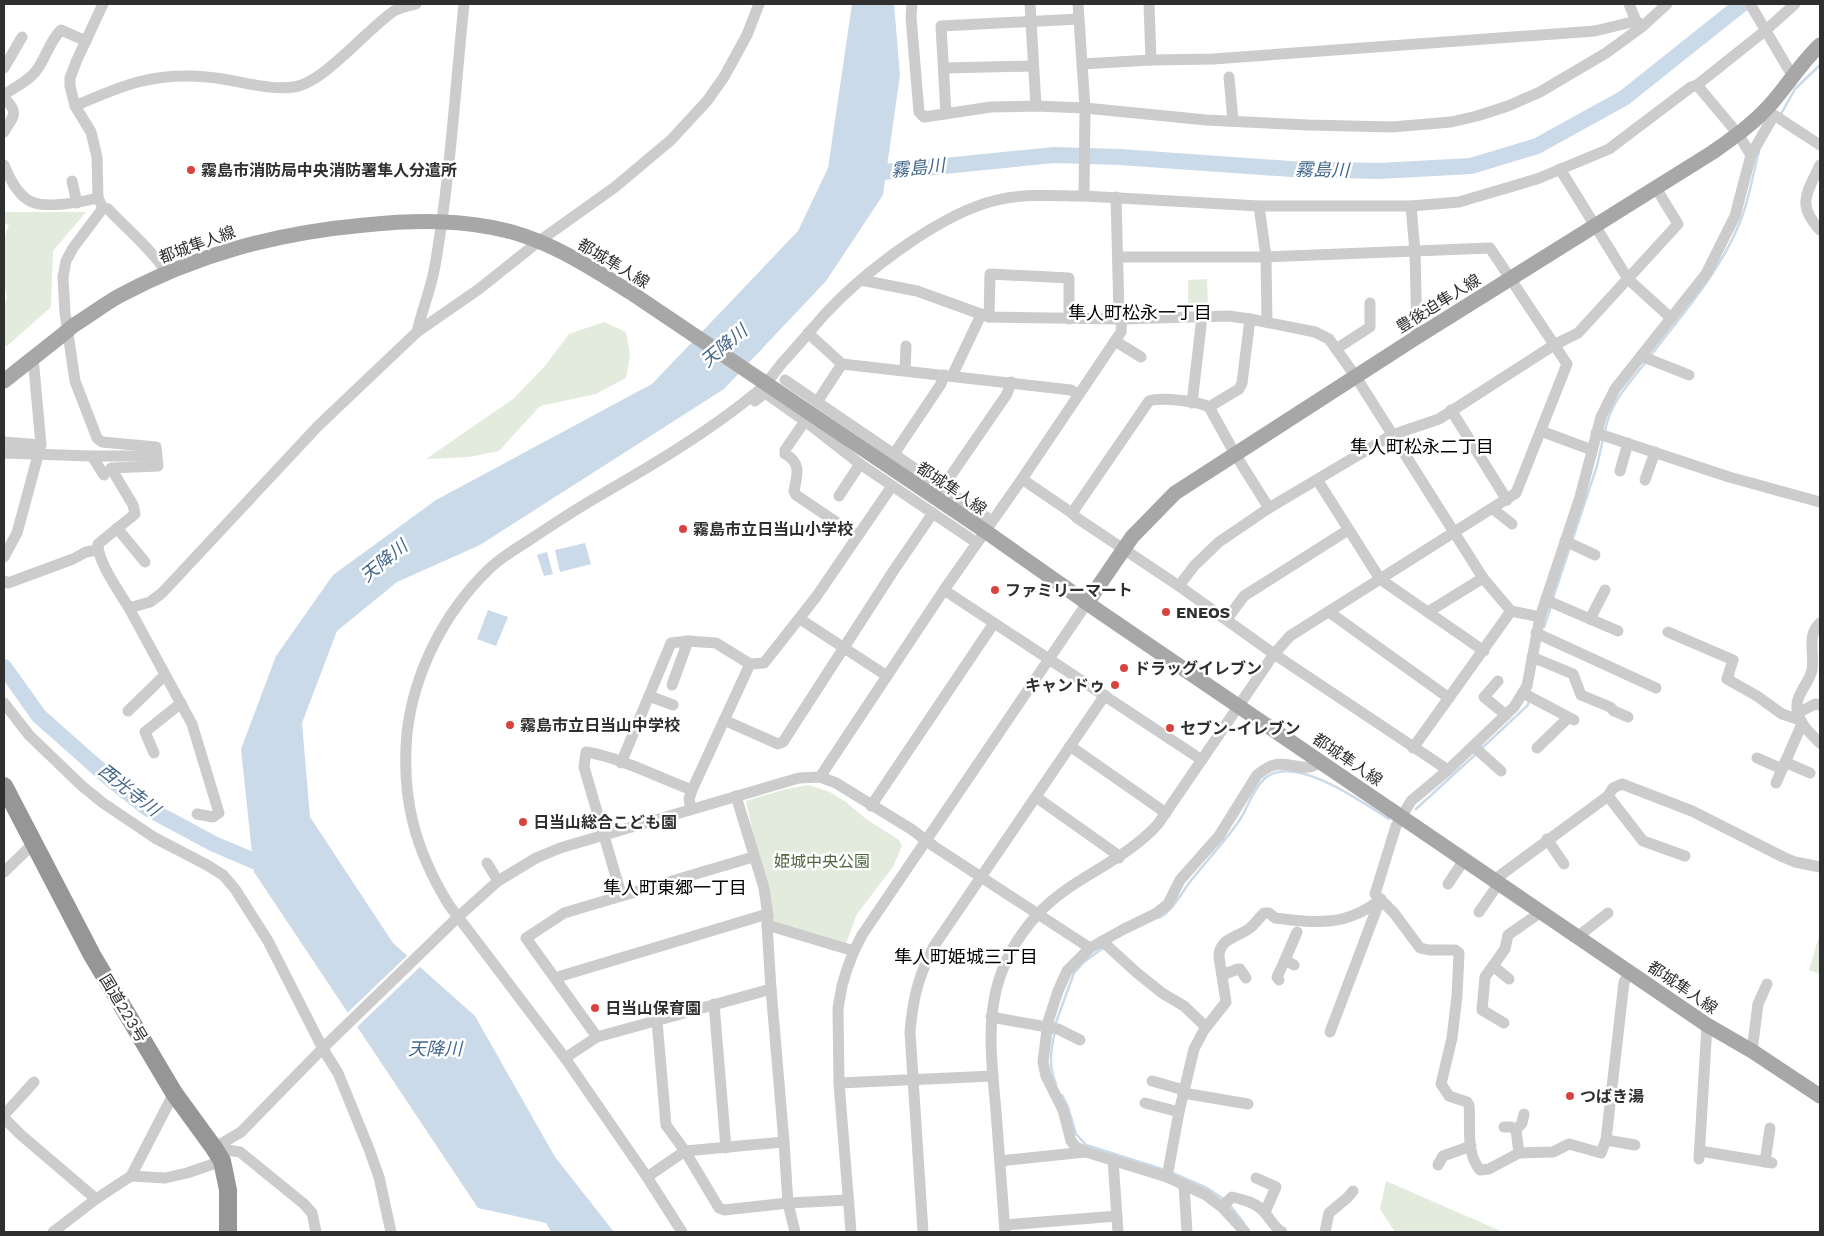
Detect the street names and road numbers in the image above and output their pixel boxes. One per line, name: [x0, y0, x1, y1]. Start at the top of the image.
street label: 都城隼人線: [156, 222, 238, 267]
street label: 都城隼人線: [575, 235, 653, 292]
street label: 豊後迫隼人線: [1393, 270, 1484, 337]
street label: 都城隼人線: [913, 458, 990, 519]
street label: 都城隼人線: [1309, 729, 1386, 790]
street label: 都城隼人線: [1644, 957, 1721, 1018]
street label: 国道223号: [96, 971, 151, 1046]

